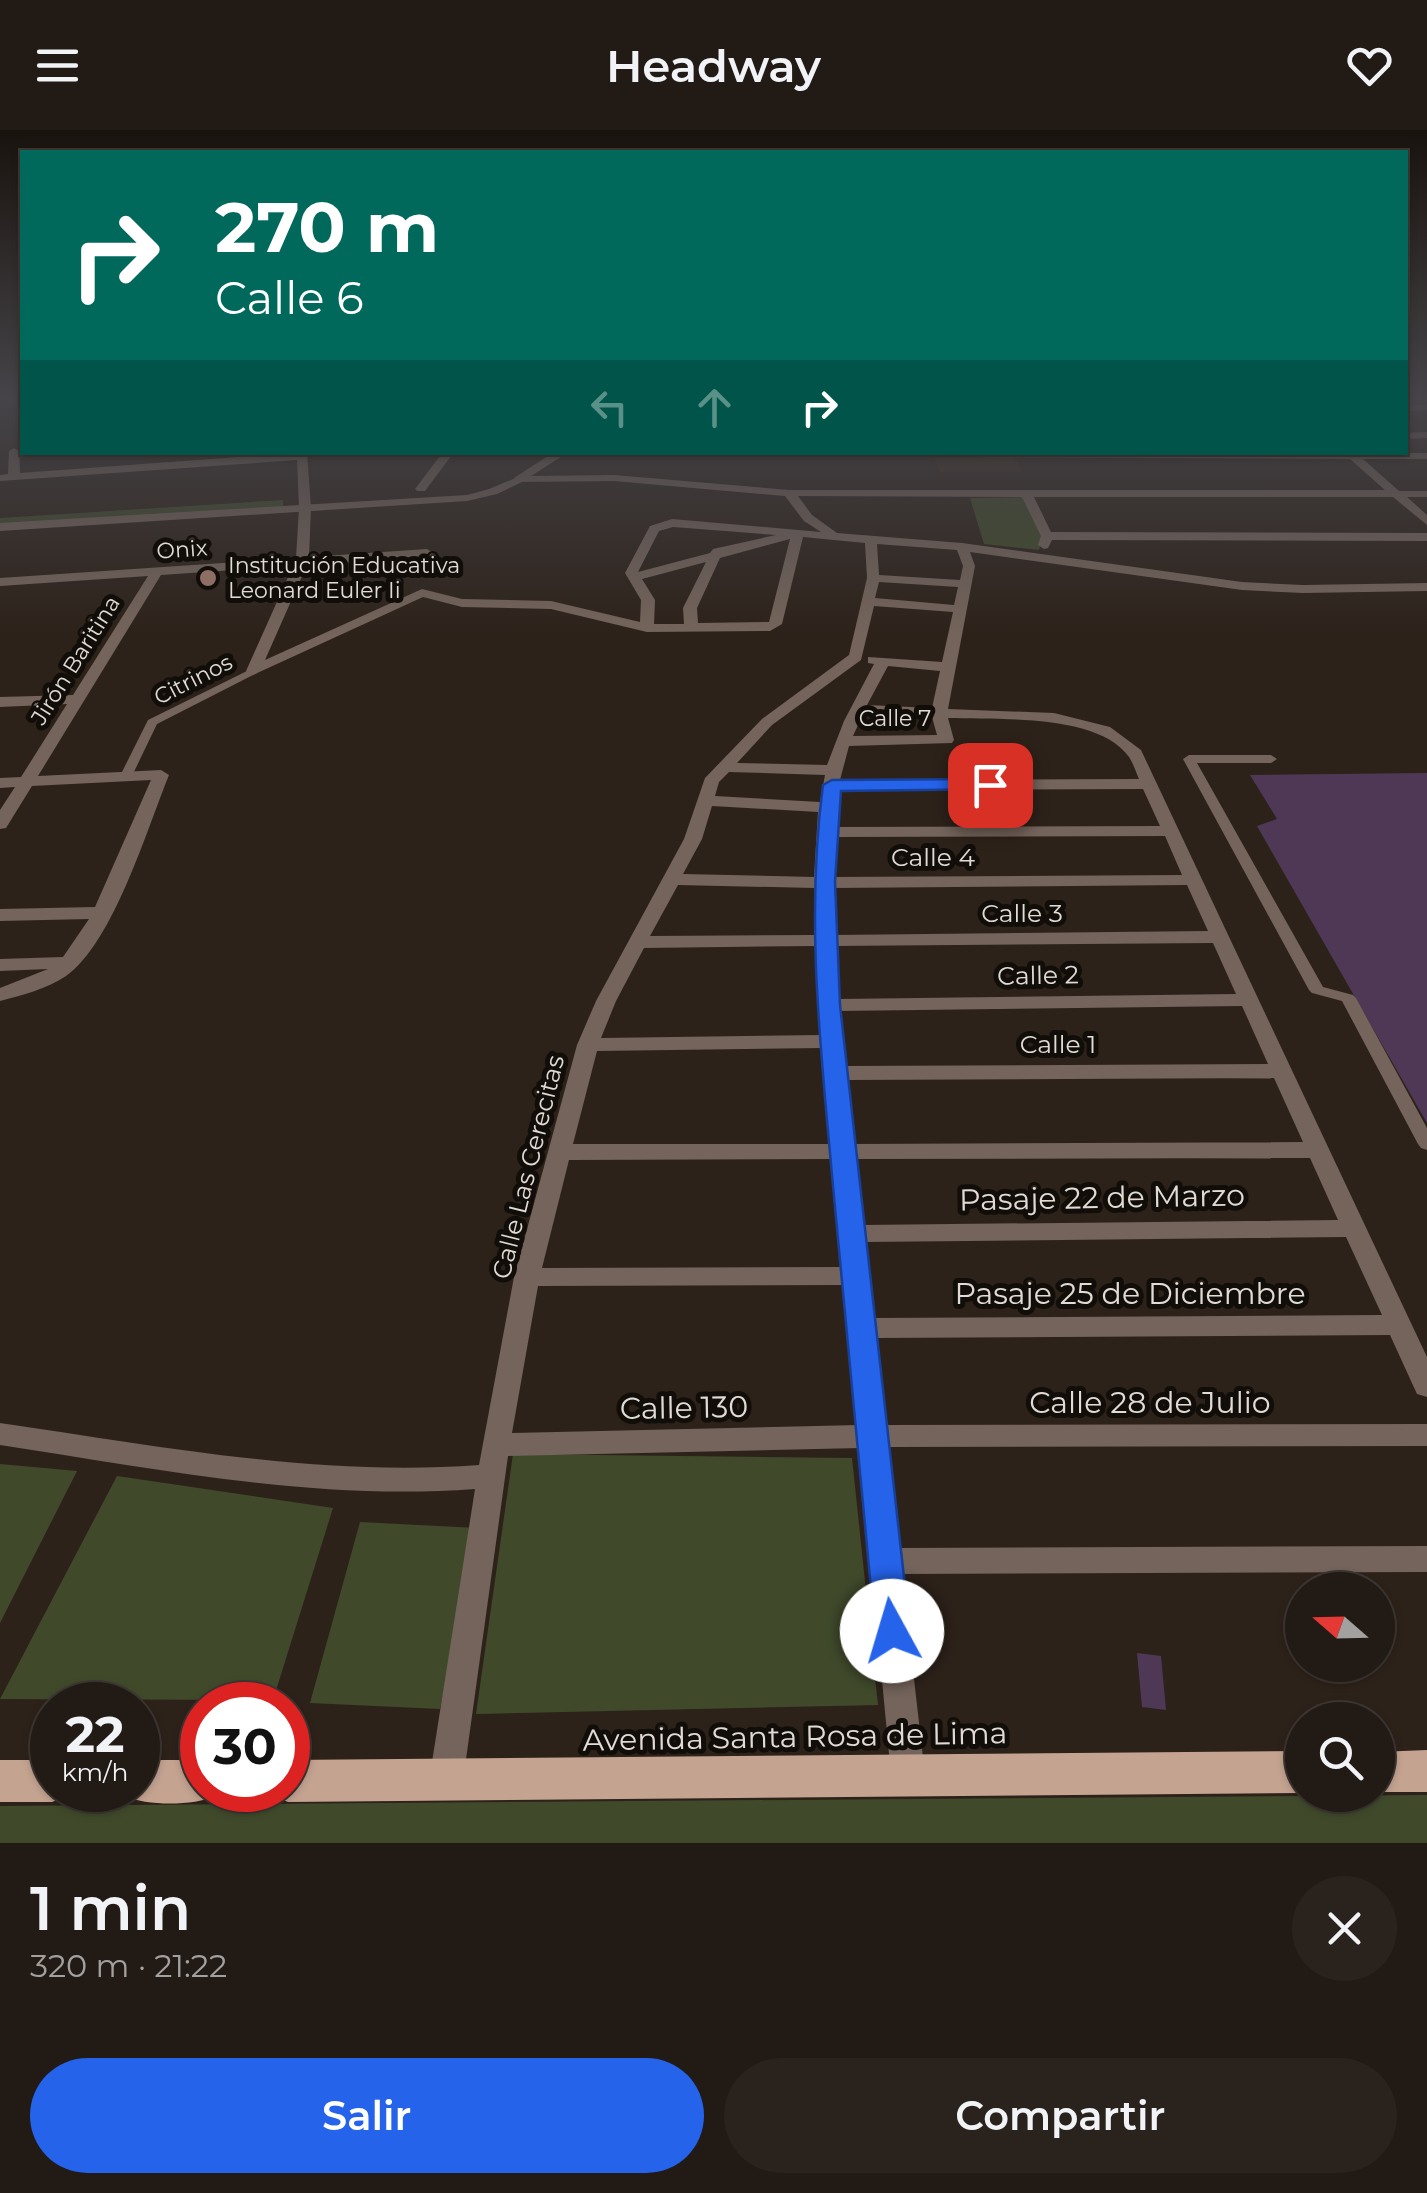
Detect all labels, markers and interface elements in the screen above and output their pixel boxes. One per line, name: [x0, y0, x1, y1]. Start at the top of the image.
icon: menu: [30, 38, 85, 93]
text: Headway: [606, 38, 821, 93]
icon: heart: [1342, 38, 1397, 93]
text: 270 m: [215, 184, 439, 270]
icon: right: [50, 190, 180, 320]
text: Calle 6: [215, 270, 364, 325]
icon: left: [582, 380, 637, 435]
icon: ahead: [687, 380, 742, 435]
icon: right: [792, 380, 847, 435]
street label: Onix: [156, 534, 209, 565]
place label: Institución Educativa Leonard Euler Ii: [228, 552, 460, 604]
marker: Institución Educativa Leonard Euler Ii: [197, 567, 219, 589]
street label: Jirón Baritina: [25, 591, 126, 730]
street label: Citrinos: [150, 648, 237, 711]
street label: Calle 7: [859, 705, 931, 732]
pin: [948, 743, 1033, 828]
icon: arrive: [963, 758, 1018, 813]
street label: Calle 4: [891, 842, 975, 872]
street label: Calle 3: [981, 898, 1063, 928]
street label: Calle 2: [997, 959, 1079, 991]
street label: Calle 1: [1020, 1029, 1096, 1059]
street label: Calle Las Cerecitas: [486, 1052, 570, 1282]
street label: Pasaje 22 de Marzo: [959, 1177, 1245, 1218]
street label: Pasaje 25 de Diciembre: [954, 1275, 1306, 1312]
street label: Calle 28 de Julio: [1029, 1384, 1271, 1421]
street label: Calle 130: [619, 1388, 749, 1427]
north arrow: [1285, 1572, 1395, 1682]
map controls: [1285, 1572, 1395, 1812]
position arrow: [840, 1579, 944, 1683]
speed limit sign: 30: [180, 1682, 310, 1812]
button: search: [1285, 1702, 1395, 1812]
text: 22: [66, 1704, 125, 1765]
street label: Avenida Santa Rosa de Lima: [582, 1714, 1008, 1759]
text: km/h: [62, 1757, 128, 1787]
text: 1 min: [30, 1872, 191, 1945]
button: close: [1292, 1876, 1397, 1981]
text: 320 m · 21:22: [30, 1946, 227, 1985]
button: Salir: [30, 2058, 704, 2173]
button: Compartir: [724, 2058, 1397, 2173]

